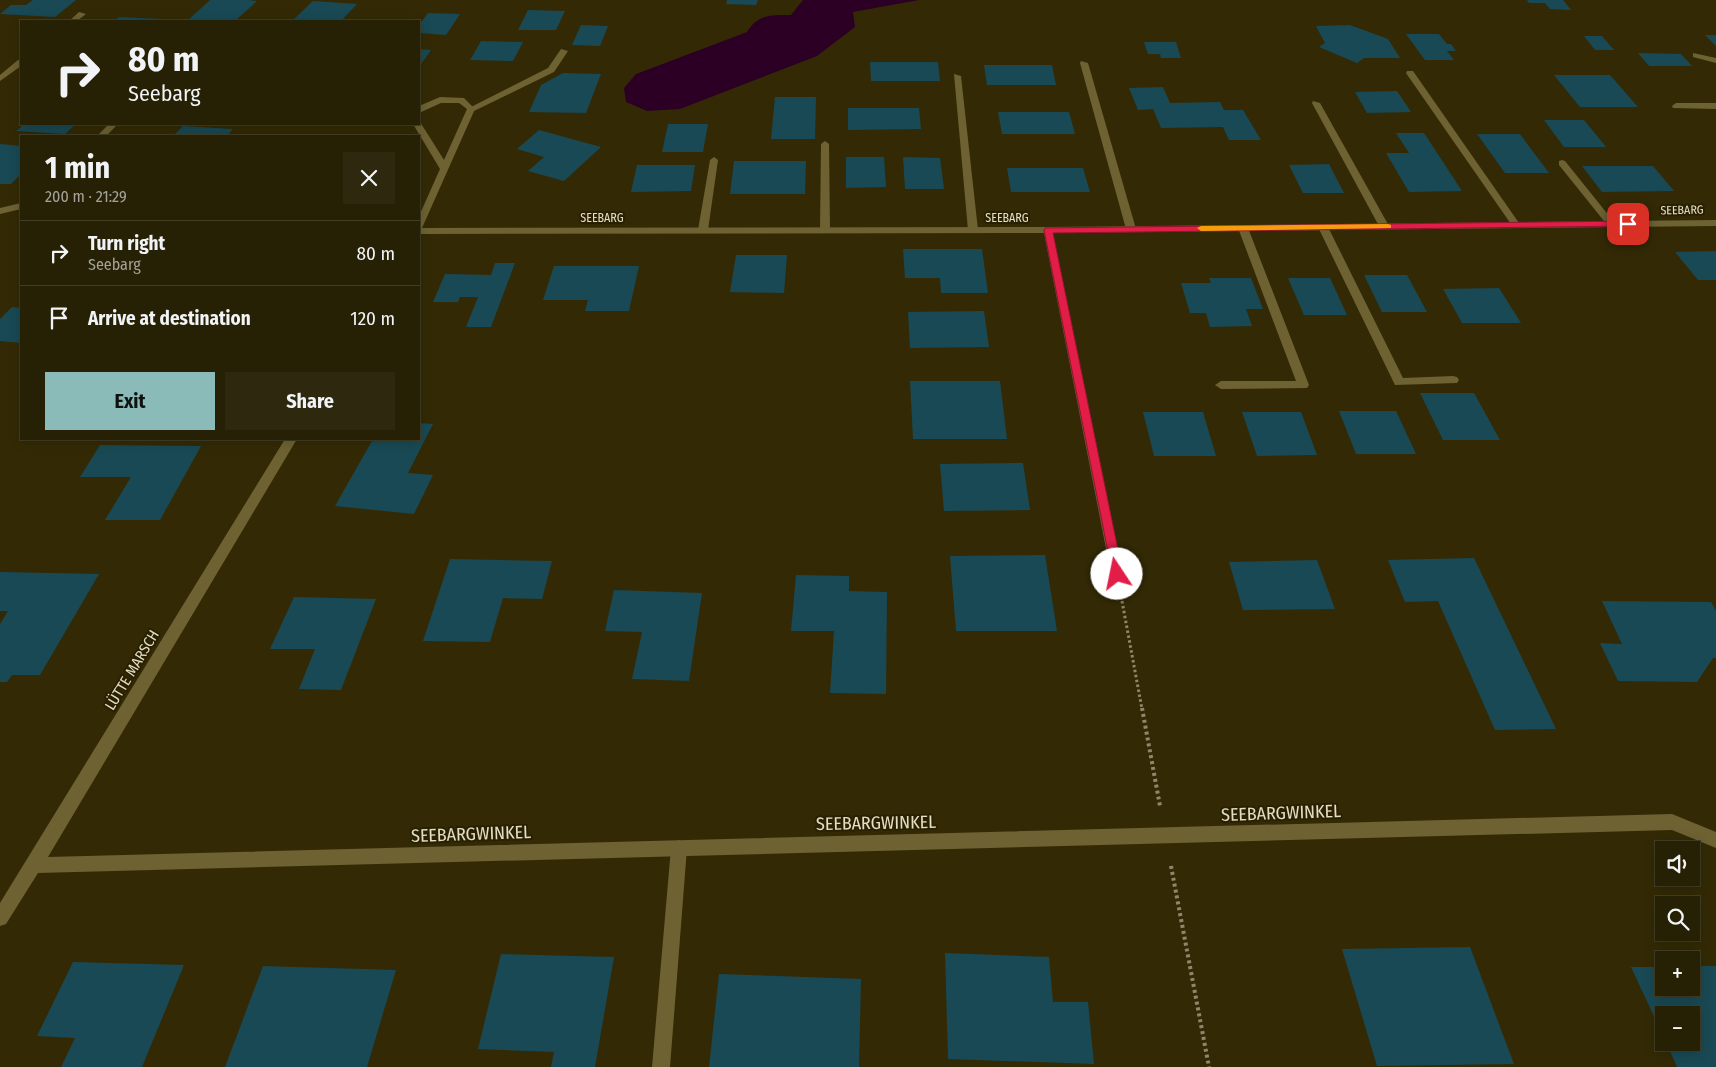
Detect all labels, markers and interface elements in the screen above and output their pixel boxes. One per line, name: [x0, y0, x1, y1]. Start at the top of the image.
text: 80 m: [128, 38, 200, 80]
icon: right: [45, 40, 110, 105]
text: Seebarg: [128, 80, 201, 107]
text: 1 min: [45, 150, 110, 186]
button: close: [343, 152, 395, 204]
text: 200 m · 21:29: [45, 187, 127, 206]
pin: [1607, 203, 1649, 245]
street label: SEEBARG: [1660, 203, 1704, 217]
icon: arrive: [1614, 210, 1642, 238]
street label: SEEBARG: [580, 211, 624, 225]
street label: SEEBARG: [985, 211, 1029, 225]
text: Turn right: [88, 232, 165, 255]
icon: right: [45, 239, 73, 267]
text: 80 m: [357, 242, 395, 265]
text: Seebarg: [88, 255, 141, 274]
icon: arrive: [45, 304, 73, 332]
text: Arrive at destination: [88, 307, 251, 330]
text: 120 m: [350, 307, 395, 330]
button: Exit: [45, 372, 215, 430]
button: Share: [225, 372, 395, 430]
position arrow: [1090, 547, 1142, 599]
street label: LÜTTE MARSCH: [101, 627, 163, 713]
street label: SEEBARGWINKEL: [1221, 800, 1341, 826]
street label: SEEBARGWINKEL: [816, 811, 936, 835]
street label: SEEBARGWINKEL: [411, 821, 531, 847]
map controls: [1655, 841, 1700, 1051]
button: sound: [1655, 841, 1700, 886]
button: search: [1655, 896, 1700, 941]
button: +: [1655, 951, 1700, 996]
button: −: [1655, 1006, 1700, 1051]

